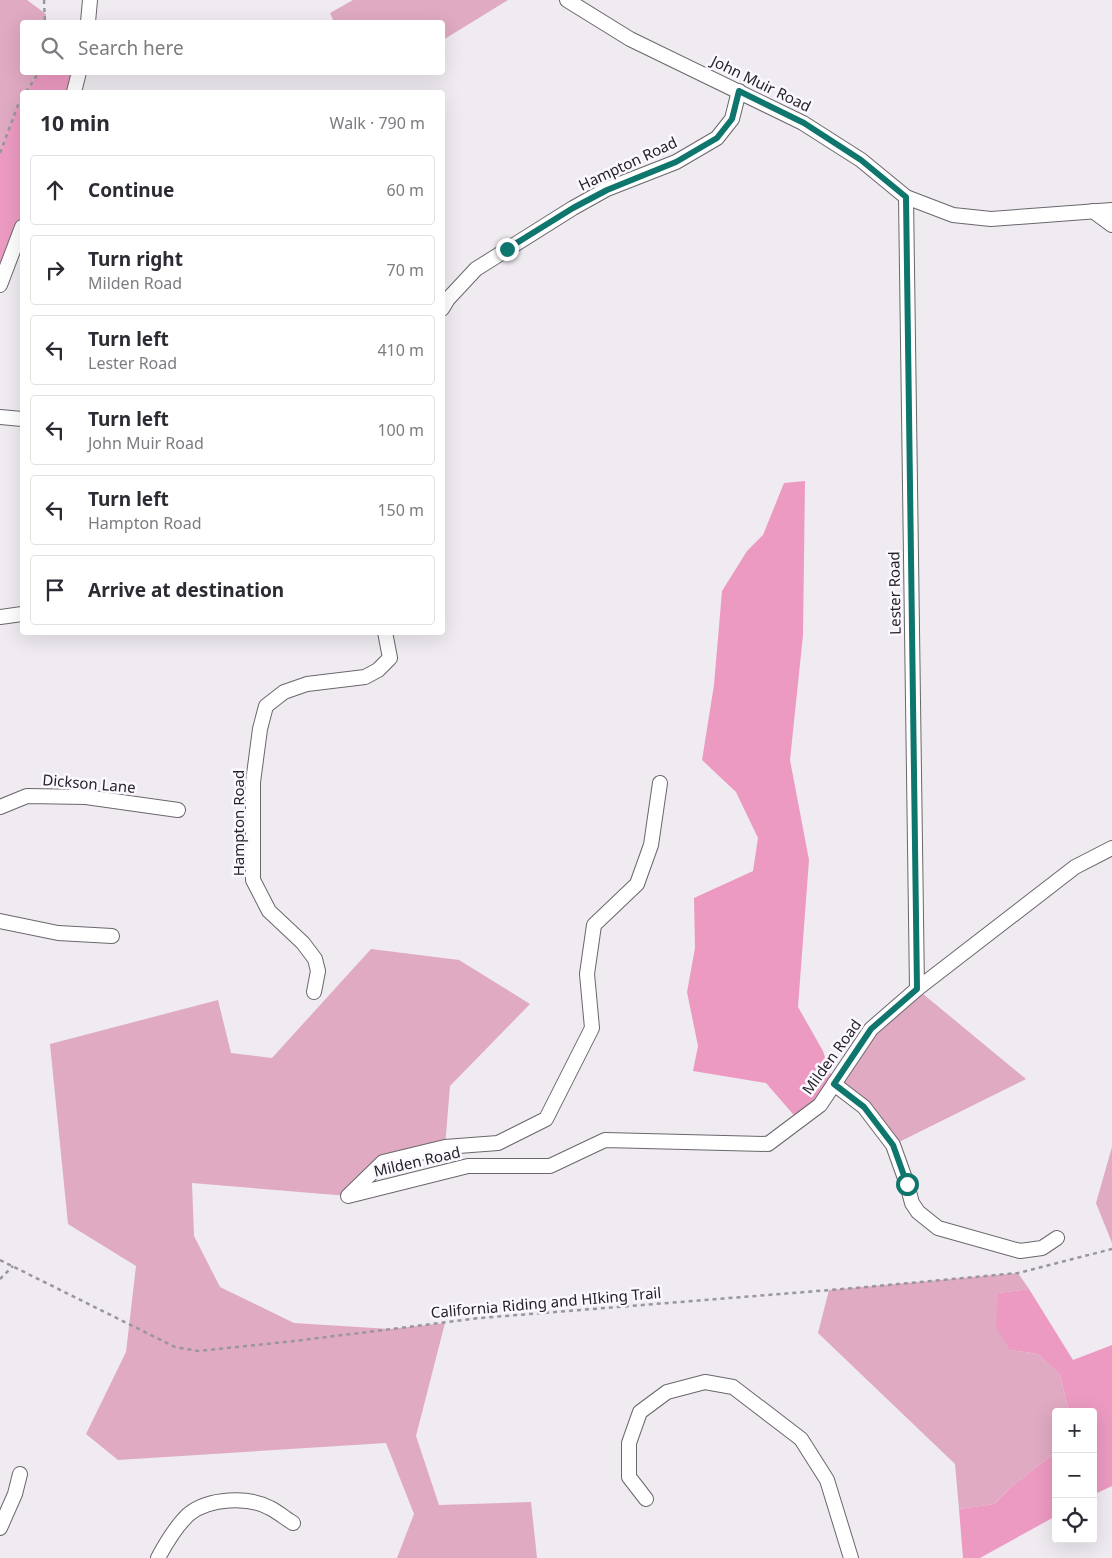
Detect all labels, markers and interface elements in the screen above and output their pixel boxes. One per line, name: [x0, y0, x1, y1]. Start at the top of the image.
search box: [20, 20, 445, 75]
icon: search: [38, 34, 66, 62]
text: Search here: [78, 35, 184, 61]
street label: John Muir Road: [706, 49, 815, 116]
text: 10 min: [40, 109, 110, 137]
text: Walk · 790 m: [330, 112, 425, 134]
street label: Hampton Road: [575, 132, 680, 195]
icon: ahead: [41, 176, 69, 204]
text: Continue: [88, 177, 174, 203]
text: 60 m: [387, 179, 424, 201]
route end: [496, 238, 519, 261]
text: Turn right: [88, 246, 183, 272]
icon: right: [41, 256, 69, 284]
text: 70 m: [387, 259, 424, 281]
text: Milden Road: [88, 272, 182, 294]
text: Turn left: [88, 326, 169, 352]
icon: left: [41, 336, 69, 364]
text: 410 m: [377, 339, 424, 361]
text: Lester Road: [88, 352, 177, 374]
text: Turn left: [88, 406, 169, 432]
icon: left: [41, 416, 69, 444]
text: 100 m: [377, 419, 424, 441]
text: John Muir Road: [88, 432, 204, 454]
text: Turn left: [88, 486, 169, 512]
icon: left: [41, 496, 69, 524]
text: 150 m: [377, 499, 424, 521]
text: Hampton Road: [88, 512, 202, 534]
street label: Lester Road: [883, 551, 905, 635]
icon: arrive: [41, 576, 69, 604]
text: Arrive at destination: [88, 577, 284, 603]
street label: Dickson Lane: [42, 769, 137, 797]
street label: Hampton Road: [228, 770, 248, 876]
street label: Milden Road: [797, 1015, 865, 1098]
street label: Milden Road: [372, 1141, 462, 1181]
route start: [896, 1173, 919, 1196]
street label: California Riding and HIking Trail: [430, 1282, 662, 1322]
map controls: [1052, 1408, 1097, 1543]
button: +: [1052, 1408, 1097, 1453]
button: −: [1052, 1453, 1097, 1498]
button: locate: [1052, 1498, 1097, 1543]

